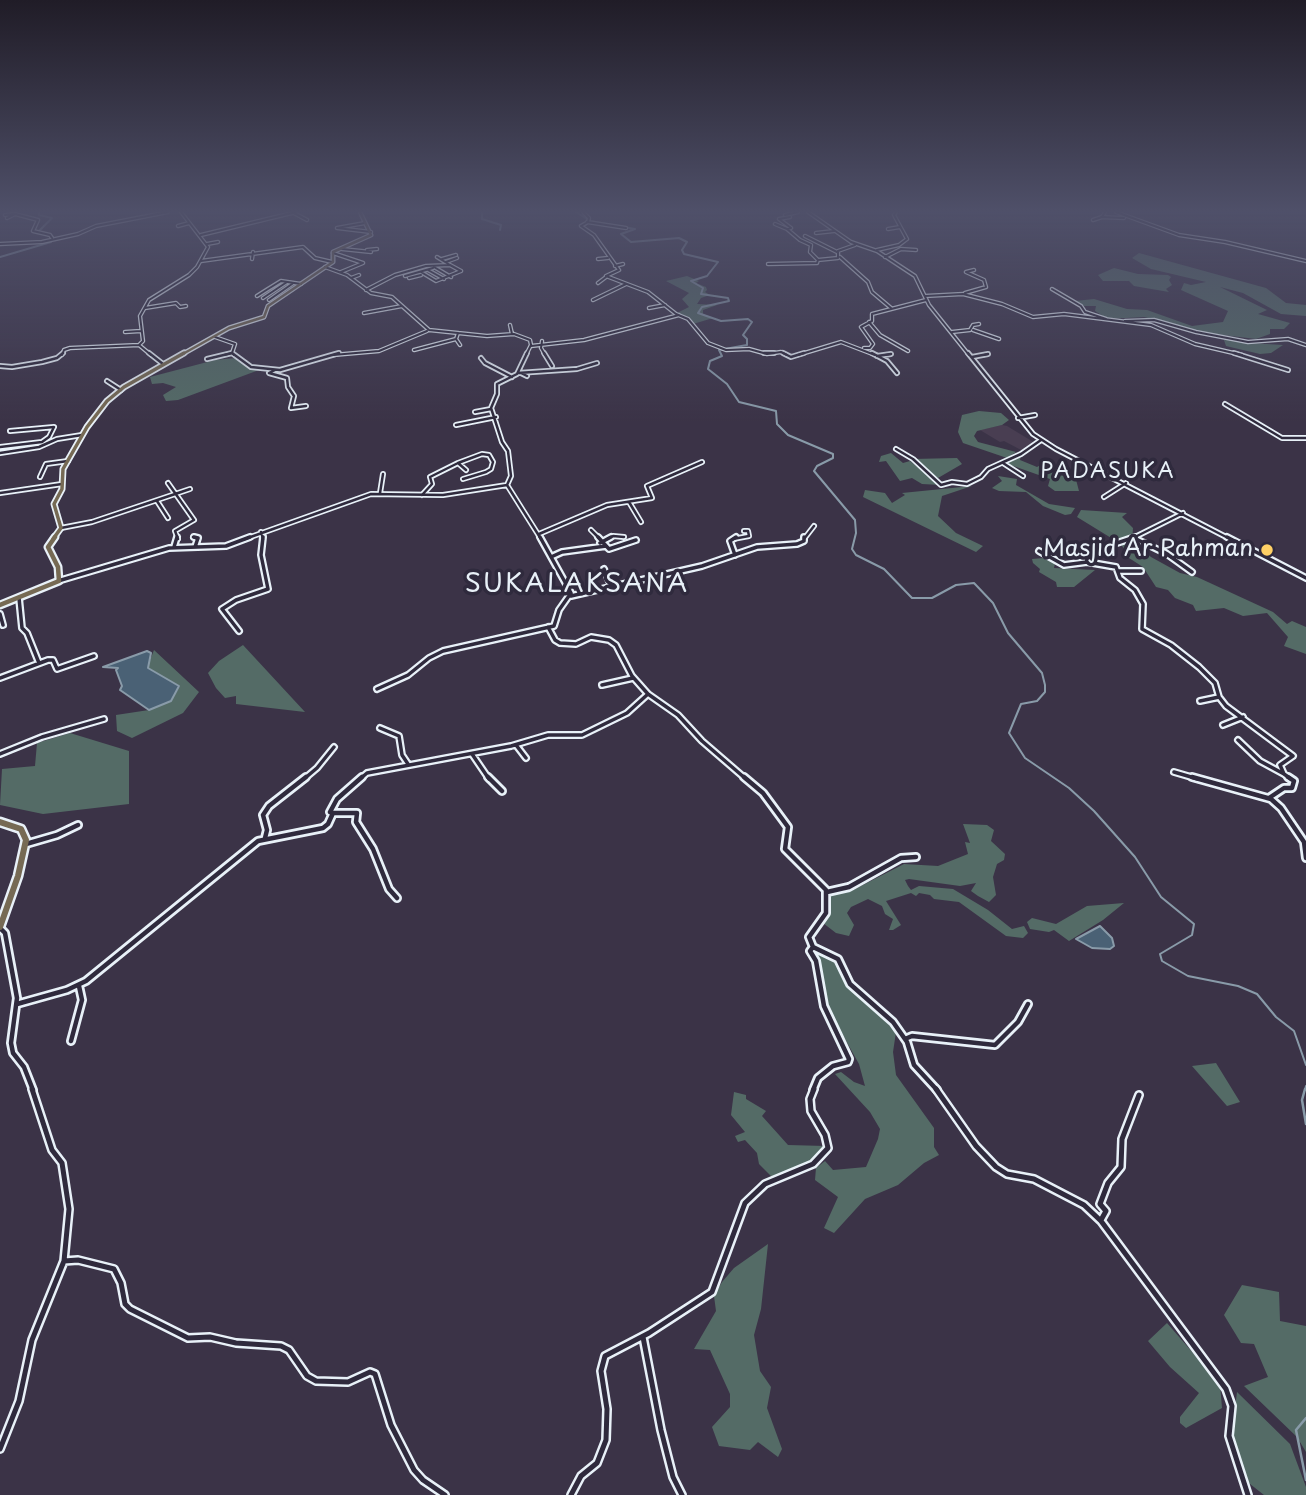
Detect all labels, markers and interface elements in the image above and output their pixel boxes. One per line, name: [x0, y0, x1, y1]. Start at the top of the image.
district label: PADASUKA: [1040, 459, 1176, 485]
place label: Masjid Ar Rahman: [1043, 536, 1253, 564]
marker: Masjid Ar Rahman: [1259, 542, 1275, 558]
district label: SUKALAKSANA: [467, 569, 687, 601]

